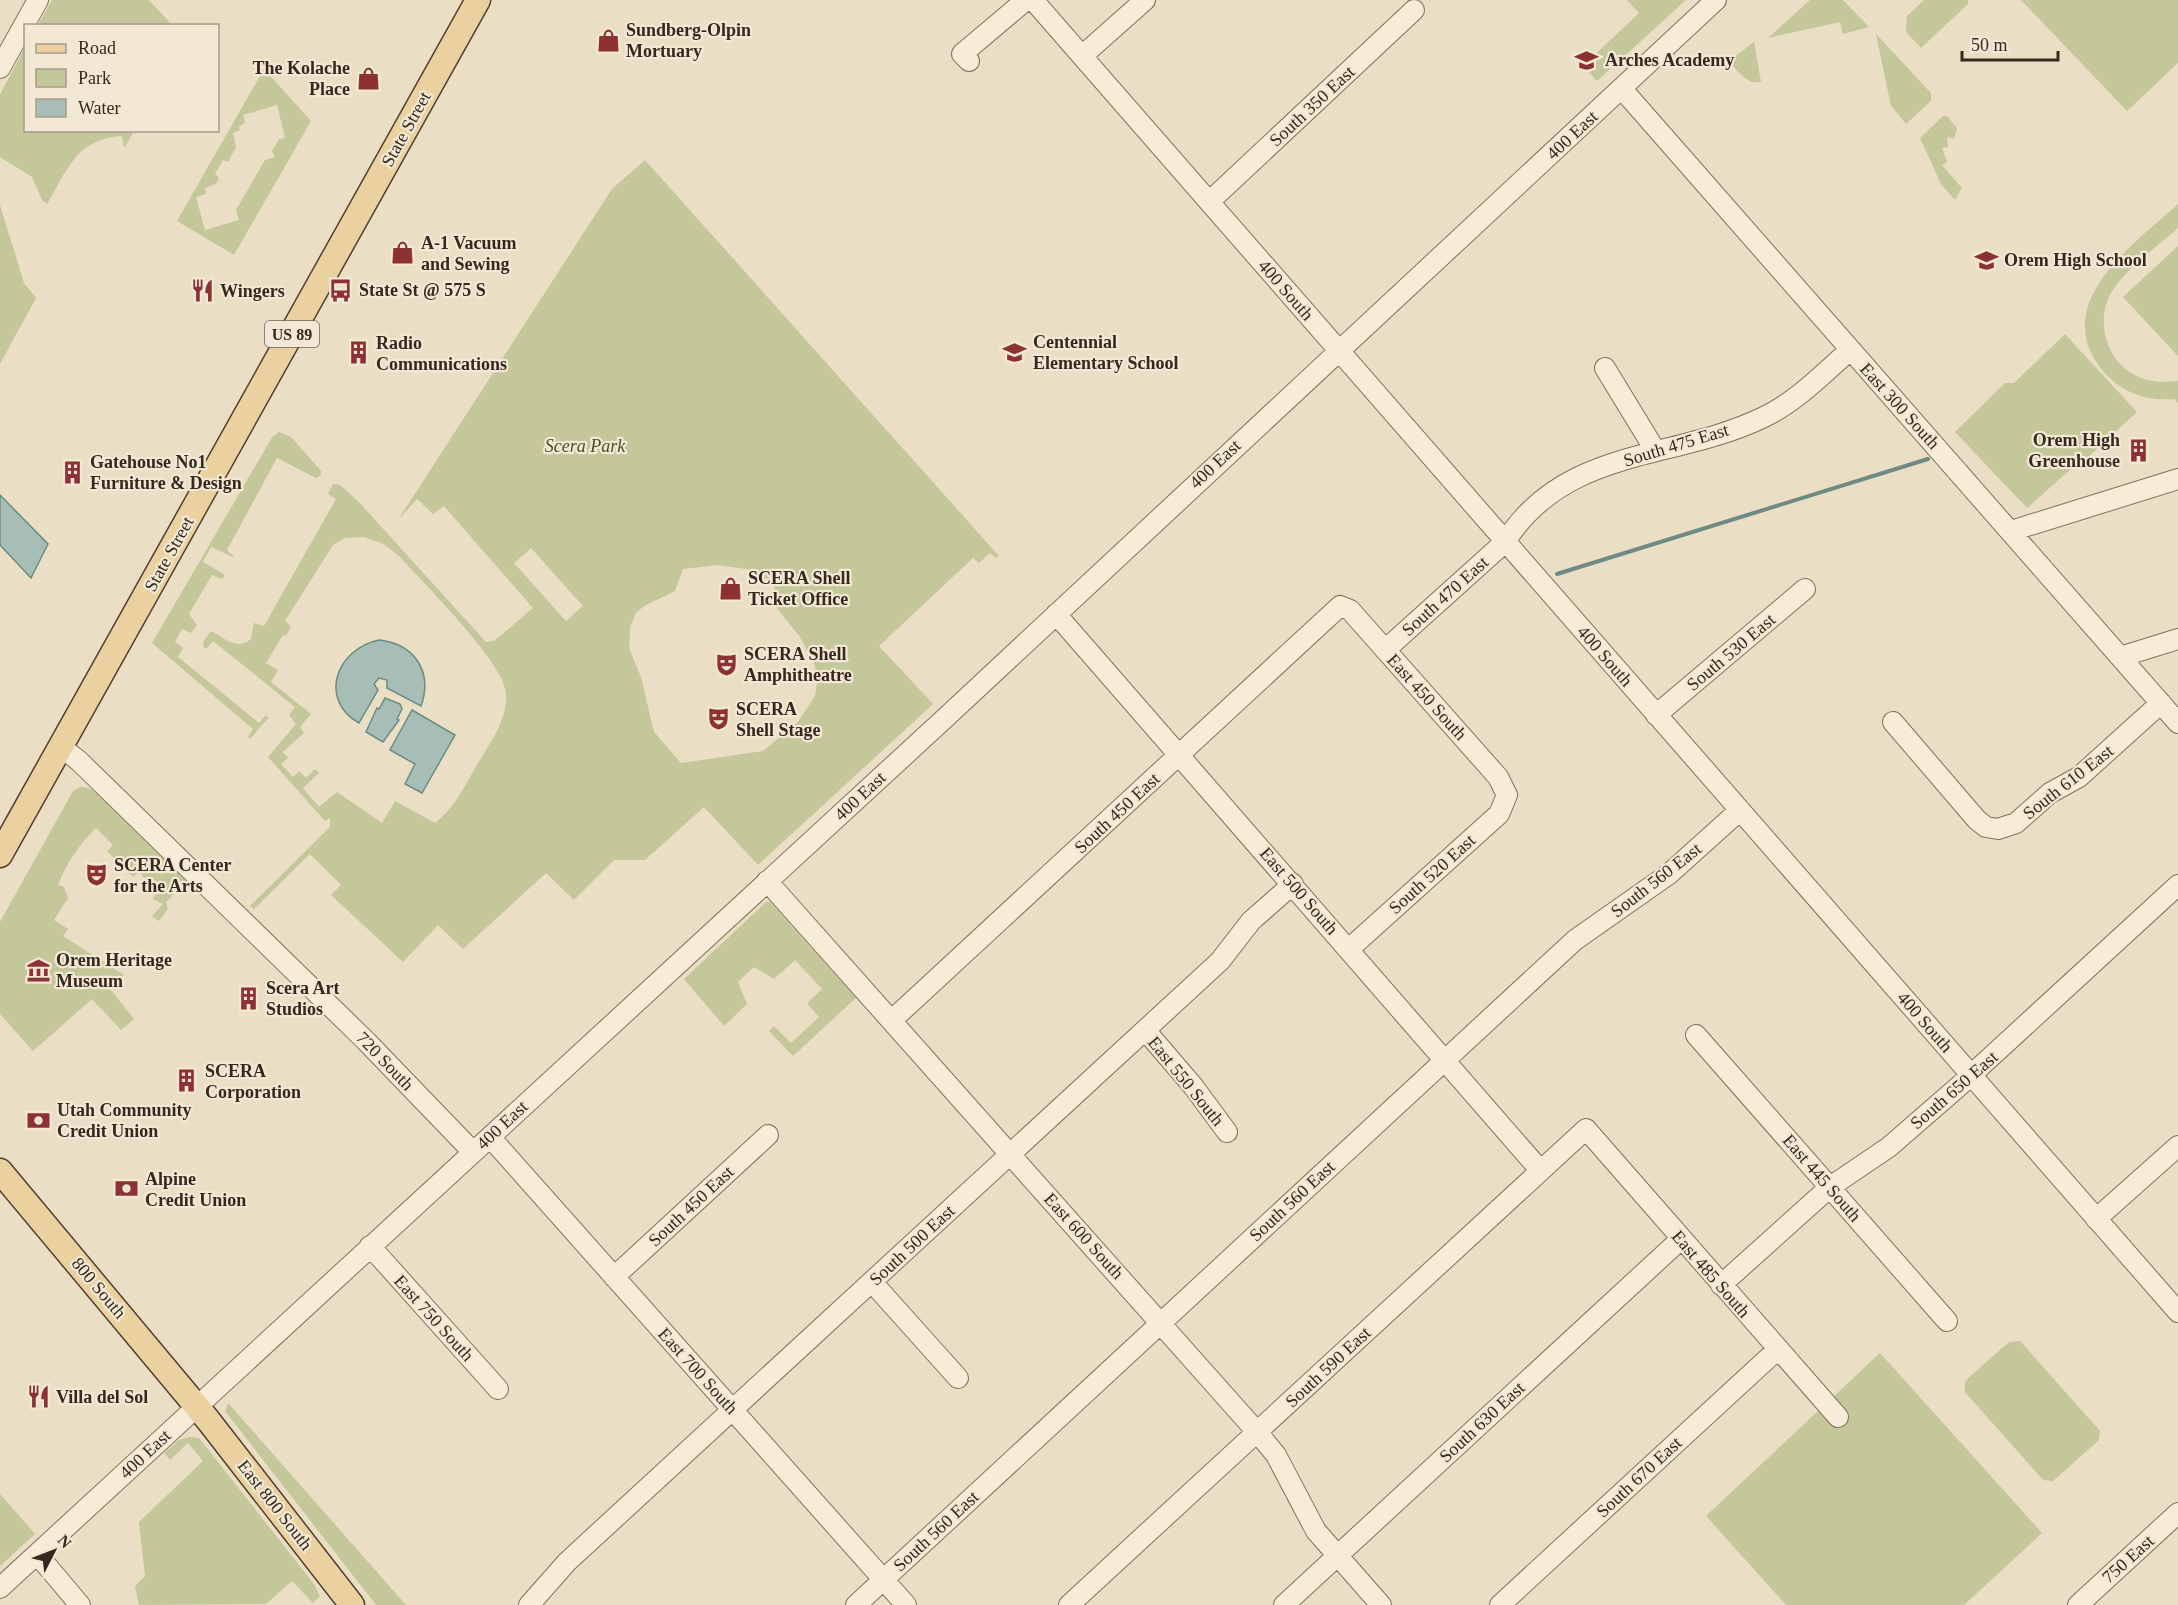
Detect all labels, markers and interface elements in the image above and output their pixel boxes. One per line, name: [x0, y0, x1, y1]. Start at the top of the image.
place label: Sundberg-Olpin Mortuary: [626, 20, 751, 61]
legend: [24, 24, 219, 132]
scale bar: [1962, 24, 2058, 62]
shop icon: Sundberg-Olpin Mortuary: [595, 27, 621, 53]
text: 50 m: [1971, 35, 2008, 55]
text: Road: [78, 38, 116, 58]
school or university icon: Arches Academy: [1574, 47, 1600, 73]
place label: Arches Academy: [1605, 50, 1734, 70]
place label: The Kolache Place: [253, 58, 350, 99]
street label: South 350 East: [1265, 62, 1359, 150]
shop icon: The Kolache Place: [355, 65, 381, 91]
text: Park: [78, 68, 111, 88]
street label: State Street: [377, 88, 435, 170]
text: Water: [78, 98, 121, 118]
street label: 400 East: [1542, 106, 1602, 164]
place label: A-1 Vacuum and Sewing: [421, 233, 517, 274]
shop icon: A-1 Vacuum and Sewing: [390, 240, 416, 266]
school or university icon: Orem High School: [1973, 247, 1999, 273]
place label: Orem High School: [2004, 250, 2147, 270]
street label: 400 South: [1254, 256, 1318, 324]
bus stop icon: State St @ 575 S: [328, 277, 354, 303]
restaurant icon: Wingers: [189, 278, 215, 304]
place label: State St @ 575 S: [359, 280, 486, 300]
place label: Wingers: [220, 281, 285, 301]
road number: US 89: [265, 321, 319, 347]
place label: Centennial Elementary School: [1033, 332, 1179, 373]
place label: Radio Communications: [376, 333, 507, 374]
school or university icon: Centennial Elementary School: [1002, 339, 1028, 365]
building icon: Radio Communications: [345, 340, 371, 366]
street label: East 300 South: [1856, 359, 1944, 453]
street label: South 475 East: [1621, 420, 1731, 470]
place label: Orem High Greenhouse: [2028, 430, 2120, 471]
street label: 400 East: [1185, 435, 1245, 493]
park label: Scera Park: [545, 436, 626, 456]
building icon: Orem High Greenhouse: [2125, 437, 2151, 463]
place label: Gatehouse No1 Furniture & Design: [90, 452, 242, 493]
building icon: Gatehouse No1 Furniture & Design: [59, 459, 85, 485]
street label: State Street: [140, 513, 198, 595]
street label: South 470 East: [1398, 552, 1492, 640]
place label: SCERA Shell Ticket Office: [748, 568, 851, 609]
shop icon: SCERA Shell Ticket Office: [717, 575, 743, 601]
street label: South 530 East: [1683, 609, 1779, 695]
street label: 400 South: [1573, 622, 1637, 690]
place label: SCERA Shell Amphitheatre: [744, 644, 852, 685]
street label: East 450 South: [1383, 650, 1471, 744]
theatre icon: SCERA Shell Amphitheatre: [713, 651, 739, 677]
place label: SCERA Shell Stage: [736, 699, 821, 740]
theatre icon: SCERA Shell Stage: [705, 706, 731, 732]
street label: South 610 East: [2019, 741, 2117, 823]
street label: 400 East: [830, 767, 890, 825]
street label: South 450 East: [1070, 769, 1164, 857]
street label: South 520 East: [1385, 830, 1479, 918]
street label: South 560 East: [1607, 839, 1705, 921]
street label: East 500 South: [1256, 843, 1342, 939]
place label: SCERA Center for the Arts: [114, 855, 232, 896]
theatre icon: SCERA Center for the Arts: [83, 862, 109, 888]
place label: Orem Heritage Museum: [56, 950, 172, 991]
museum icon: Orem Heritage Museum: [25, 957, 51, 983]
place label: Scera Art Studios: [266, 978, 339, 1019]
building icon: Scera Art Studios: [235, 985, 261, 1011]
street label: 400 South: [1893, 988, 1957, 1056]
street label: 720 South: [352, 1028, 418, 1094]
street label: East 550 South: [1144, 1032, 1228, 1130]
street label: South 650 East: [1906, 1047, 2002, 1133]
place label: SCERA Corporation: [205, 1061, 301, 1102]
building icon: SCERA Corporation: [174, 1068, 200, 1094]
street label: 400 East: [472, 1096, 532, 1154]
place label: Utah Community Credit Union: [57, 1100, 192, 1141]
bank icon: Utah Community Credit Union: [26, 1107, 52, 1133]
street label: East 445 South: [1779, 1130, 1865, 1226]
street label: South 560 East: [1245, 1157, 1339, 1245]
street label: South 450 East: [644, 1162, 738, 1250]
place label: Alpine Credit Union: [145, 1169, 246, 1210]
bank icon: Alpine Credit Union: [114, 1176, 140, 1202]
street label: East 600 South: [1040, 1189, 1128, 1283]
street label: South 500 East: [865, 1201, 959, 1289]
street label: East 485 South: [1668, 1226, 1754, 1322]
street label: 800 South: [68, 1253, 130, 1323]
street label: East 750 South: [390, 1271, 478, 1365]
street label: South 590 East: [1281, 1323, 1375, 1411]
street label: East 700 South: [654, 1324, 742, 1418]
street label: South 630 East: [1435, 1378, 1529, 1466]
restaurant icon: Villa del Sol: [25, 1384, 51, 1410]
place label: Villa del Sol: [56, 1387, 148, 1407]
street label: 400 East: [115, 1425, 175, 1483]
street label: South 670 East: [1592, 1433, 1686, 1521]
street label: East 800 South: [234, 1456, 316, 1554]
street label: South 560 East: [889, 1487, 983, 1575]
north arrow: [24, 1521, 84, 1581]
text: N: [55, 1531, 75, 1552]
street label: 750 East: [2098, 1531, 2158, 1587]

